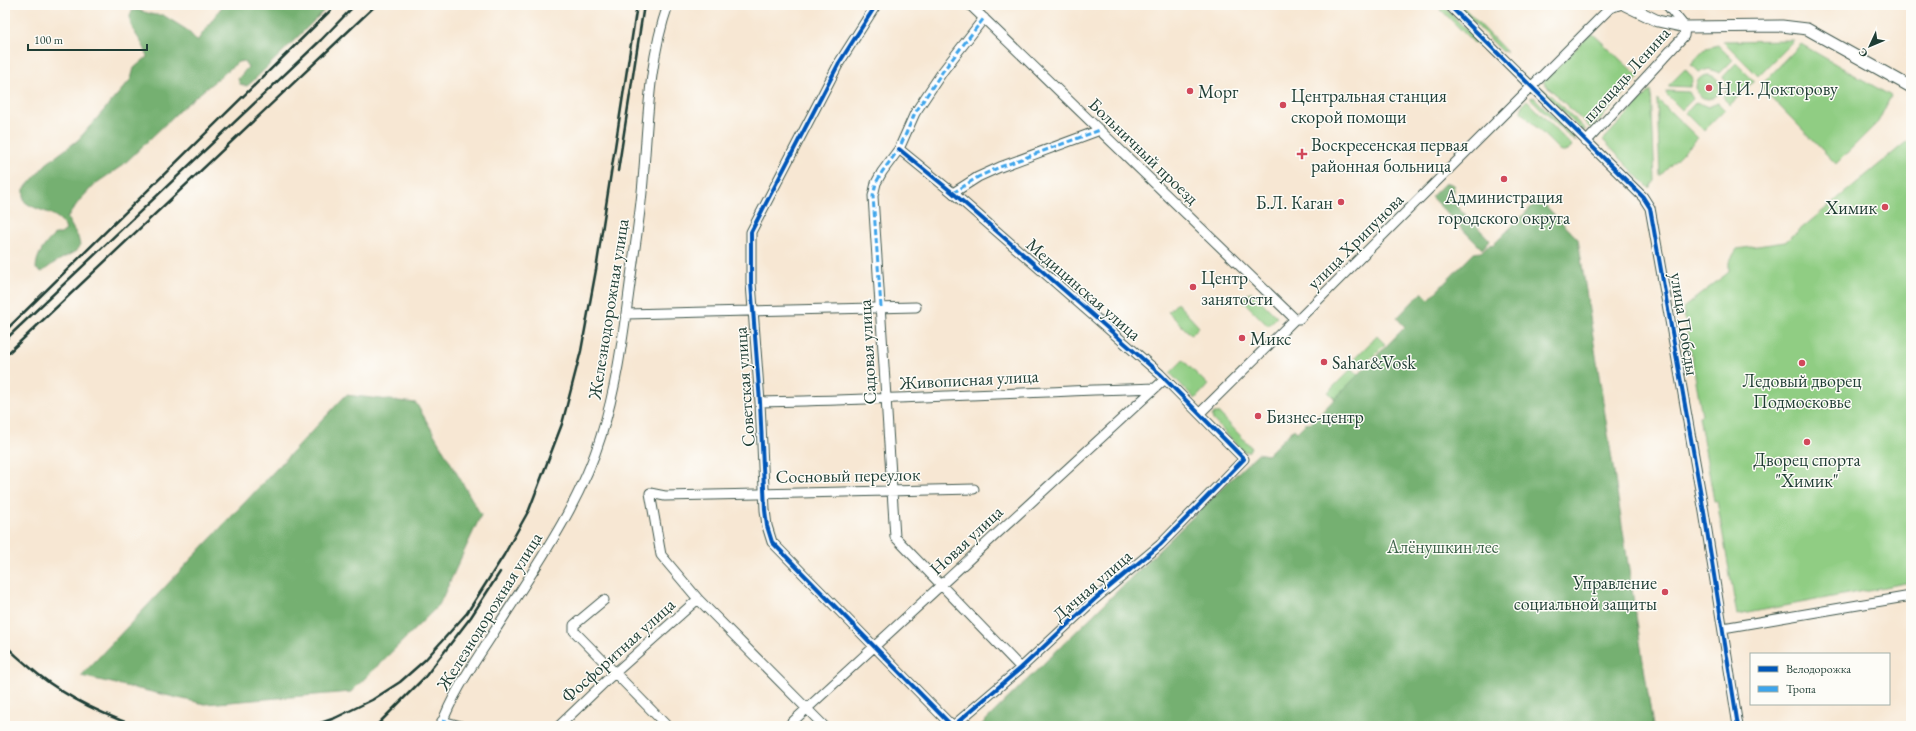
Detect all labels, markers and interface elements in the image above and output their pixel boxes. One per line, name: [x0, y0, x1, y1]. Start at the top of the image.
street label: площадь Ленина: [1577, 21, 1675, 127]
scale bar: [28, 26, 147, 52]
north arrow: [1850, 26, 1890, 66]
text: 100 m: [34, 32, 64, 48]
text: С: [1855, 45, 1871, 61]
place label: Н.И. Докторову: [1717, 77, 1838, 100]
place label: Морг: [1198, 80, 1239, 103]
marker: Н.И. Докторову: [1704, 83, 1714, 93]
place label: Центральная станция скорой помощи: [1291, 84, 1447, 128]
marker: Морг: [1185, 86, 1195, 96]
street label: Больничный проезд: [1084, 93, 1204, 209]
marker: Центральная станция скорой помощи: [1278, 100, 1288, 110]
place label: Воскресенская первая районная больница: [1311, 133, 1468, 177]
marker: Воскресенская первая районная больница: [1296, 148, 1308, 160]
marker: Администрация городского округа: [1499, 174, 1509, 184]
place label: Администрация городского округа: [1438, 185, 1571, 229]
street label: улица Хрипунова: [1302, 187, 1409, 294]
place label: Б.Л. Каган: [1256, 191, 1333, 214]
place label: Химик: [1824, 196, 1877, 219]
marker: Б.Л. Каган: [1336, 197, 1346, 207]
marker: Химик: [1880, 202, 1890, 212]
street label: Железнодорожная улица: [582, 216, 634, 402]
street label: Медицинская улица: [1022, 233, 1147, 346]
place label: Центр занятости: [1201, 266, 1273, 310]
street label: улица Победы: [1665, 271, 1705, 377]
marker: Центр занятости: [1188, 282, 1198, 292]
street label: Садовая улица: [853, 298, 881, 405]
street label: Советская улица: [728, 326, 760, 448]
place label: Микс: [1250, 327, 1291, 350]
marker: Микс: [1237, 333, 1247, 343]
place label: Sahar&Vosk: [1332, 351, 1416, 374]
marker: Sahar&Vosk: [1319, 357, 1329, 367]
marker: Ледовый дворец Подмосковье: [1797, 358, 1807, 368]
street label: Живописная улица: [898, 364, 1040, 394]
place label: Ледовый дворец Подмосковье: [1743, 369, 1862, 413]
place label: Бизнес-центр: [1266, 405, 1364, 428]
marker: Бизнес-центр: [1253, 411, 1263, 421]
marker: Дворец спорта "Химик": [1802, 437, 1812, 447]
place label: Дворец спорта "Химик": [1753, 448, 1861, 492]
street label: Сосновый переулок: [775, 462, 921, 488]
street label: Новая улица: [925, 500, 1008, 580]
street label: Железнодорожная улица: [430, 527, 548, 695]
park label: Алёнушкин лес: [1386, 535, 1499, 558]
street label: Дачная улица: [1048, 544, 1137, 626]
place label: Управление социальной защиты: [1514, 571, 1657, 615]
marker: Управление социальной защиты: [1660, 587, 1670, 597]
street label: Фосфоритная улица: [556, 592, 680, 707]
legend: [1750, 653, 1890, 705]
text: Велодорожка: [1786, 661, 1851, 677]
text: Тропа: [1786, 681, 1816, 697]

